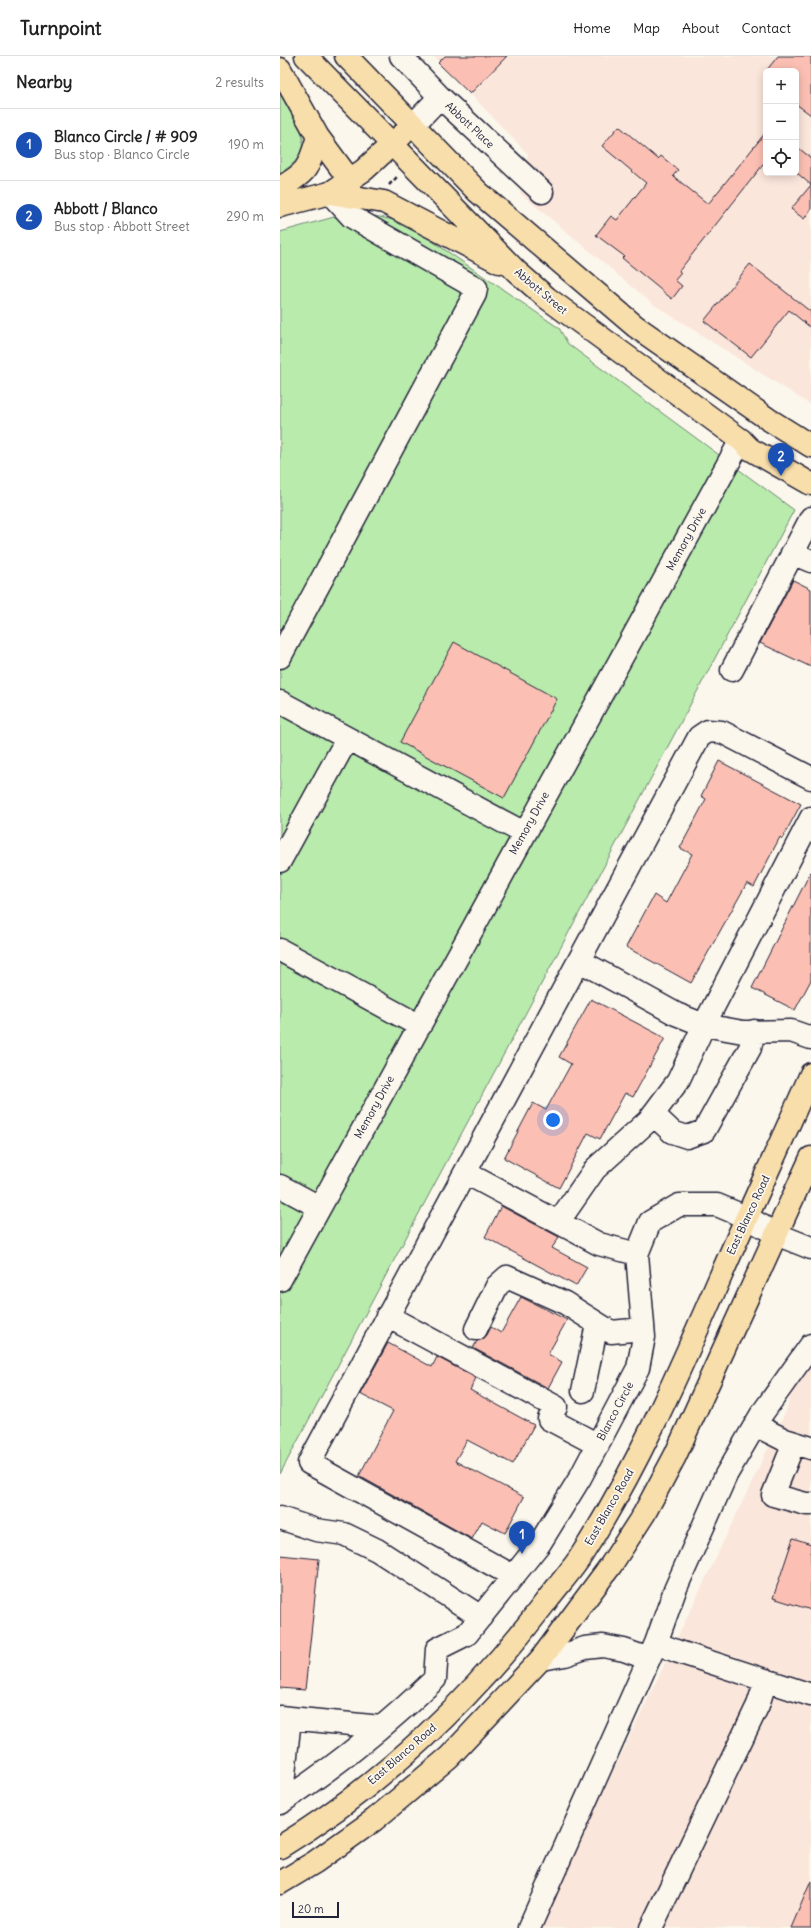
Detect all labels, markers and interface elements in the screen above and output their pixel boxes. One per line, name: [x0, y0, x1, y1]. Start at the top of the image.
text: Turnpoint: [20, 16, 101, 40]
text: Home: [573, 19, 611, 37]
text: Map: [633, 19, 660, 37]
text: About: [682, 19, 720, 37]
text: Contact: [742, 19, 791, 37]
map controls: [763, 68, 799, 176]
button: +: [763, 68, 799, 104]
text: Nearby: [16, 71, 72, 93]
text: 2 results: [215, 74, 264, 91]
street label: Abbott Place: [443, 99, 497, 151]
button: −: [763, 104, 799, 140]
text: Blanco Circle / # 909: [54, 127, 198, 146]
text: 1: [26, 136, 32, 153]
text: 190 m: [228, 136, 264, 153]
button: locate: [763, 140, 799, 176]
text: Bus stop · Blanco Circle: [54, 146, 190, 163]
text: Abbott / Blanco: [54, 199, 158, 218]
text: 2: [25, 208, 33, 225]
text: 290 m: [226, 208, 264, 225]
text: Bus stop · Abbott Street: [54, 218, 190, 235]
street label: Abbott Street: [512, 265, 571, 317]
pin: 2: [768, 443, 794, 476]
street label: Memory Drive: [663, 505, 709, 573]
street label: Memory Drive: [506, 789, 552, 857]
street label: Memory Drive: [351, 1073, 397, 1141]
your location: [543, 1110, 563, 1130]
street label: East Blanco Road: [723, 1172, 773, 1257]
street label: Blanco Circle: [594, 1379, 636, 1443]
street label: East Blanco Road: [581, 1466, 637, 1548]
pin: 1: [509, 1521, 535, 1554]
street label: East Blanco Road: [365, 1720, 440, 1788]
scale bar: [292, 1900, 339, 1919]
text: 20 m: [298, 1902, 324, 1916]

